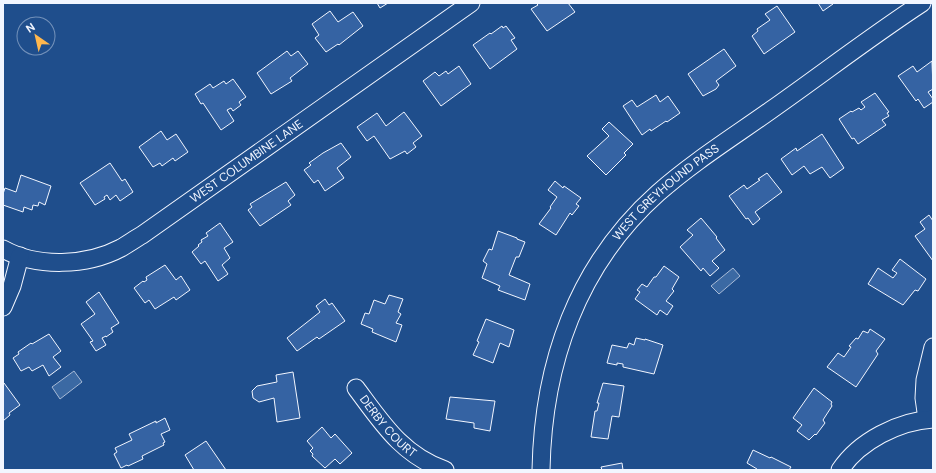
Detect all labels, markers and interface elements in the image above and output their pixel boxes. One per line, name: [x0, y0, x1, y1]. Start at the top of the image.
north arrow: [16, 16, 56, 56]
text: N: [23, 20, 38, 36]
street label: WEST COLUMBINE LANE: [187, 116, 306, 207]
street label: WEST GREYHOUND PASS: [609, 140, 722, 244]
street label: DERBY COURT: [356, 392, 420, 461]

